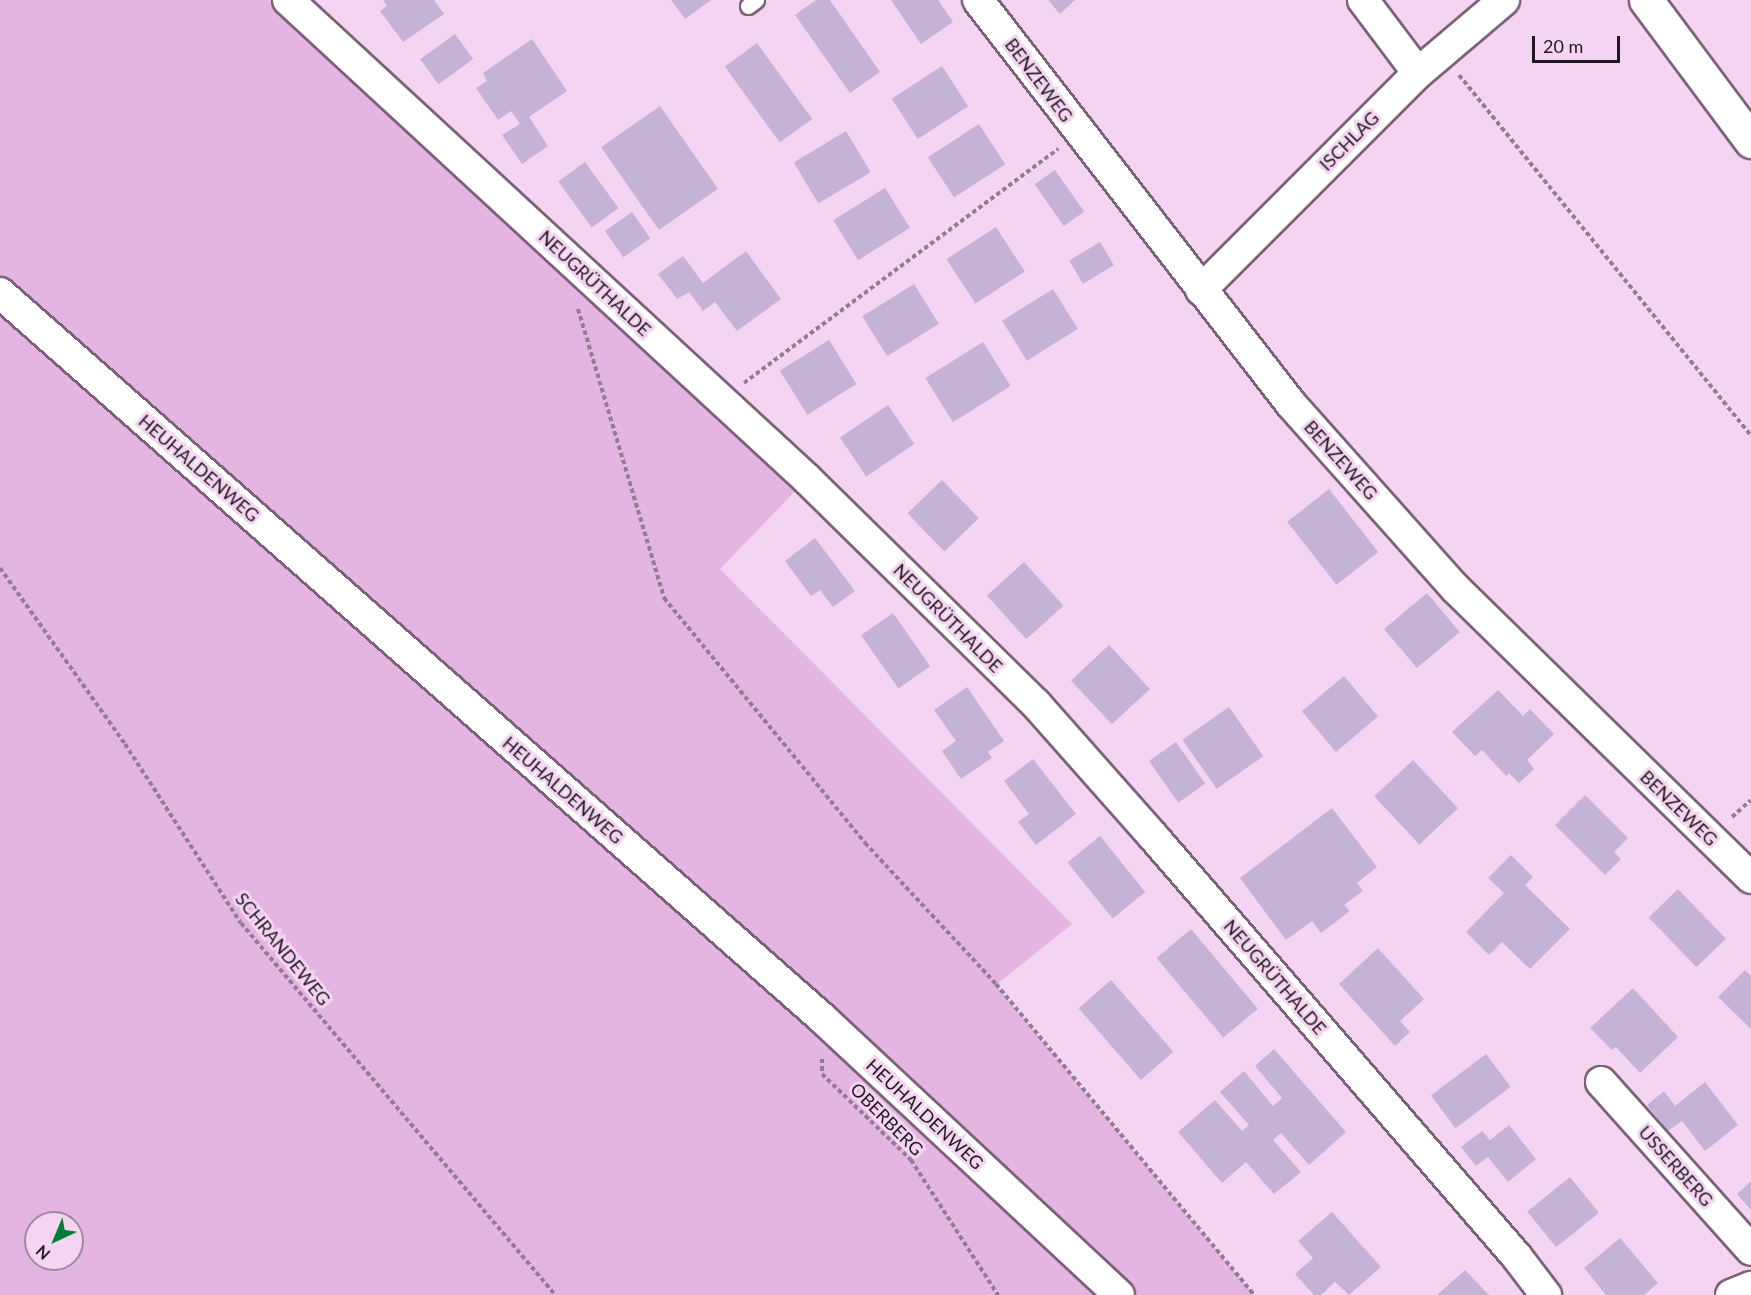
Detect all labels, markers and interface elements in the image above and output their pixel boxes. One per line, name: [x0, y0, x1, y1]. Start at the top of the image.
scale bar: [1535, 24, 1624, 62]
street label: BENZEWEG: [1001, 34, 1077, 126]
text: 20 m: [1543, 35, 1583, 57]
street label: ISCHLAG: [1315, 107, 1383, 175]
street label: NEUGRÜTHALDE: [535, 226, 655, 340]
street label: HEUHALDENWEG: [134, 410, 264, 526]
street label: BENZEWEG: [1300, 416, 1382, 504]
street label: NEUGRÜTHALDE: [889, 559, 1007, 677]
street label: HEUHALDENWEG: [498, 732, 628, 848]
street label: BENZEWEG: [1636, 766, 1722, 850]
street label: SCHRANDEWEG: [231, 888, 335, 1010]
street label: NEUGRÜTHALDE: [1219, 915, 1331, 1039]
street label: HEUHALDENWEG: [862, 1054, 988, 1174]
street label: OBERBERG: [846, 1078, 928, 1160]
street label: USSERBERG: [1634, 1121, 1718, 1211]
north arrow: [24, 1211, 84, 1271]
text: N: [32, 1242, 54, 1264]

